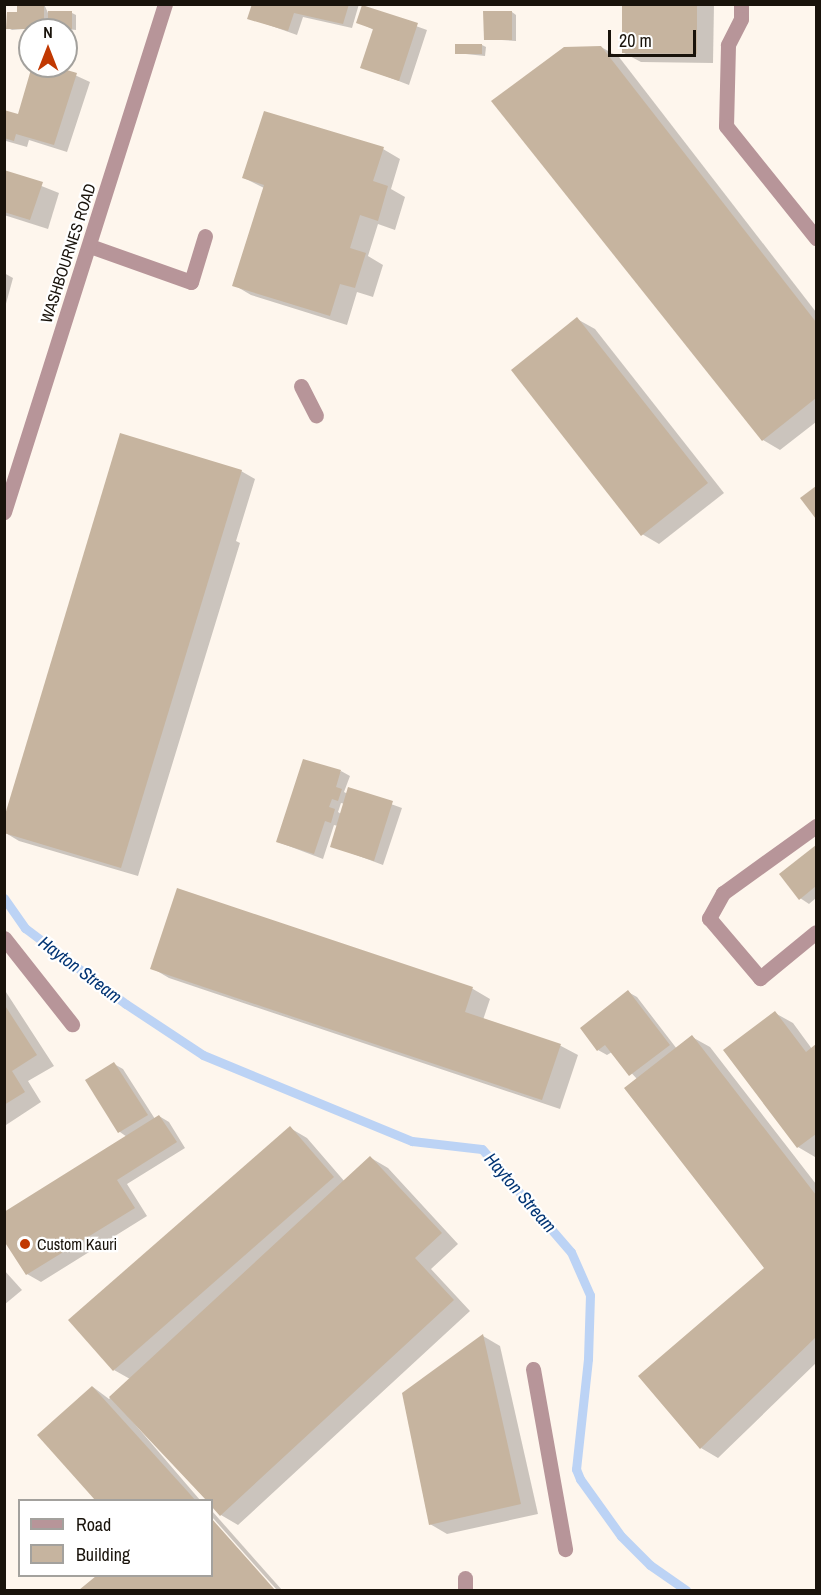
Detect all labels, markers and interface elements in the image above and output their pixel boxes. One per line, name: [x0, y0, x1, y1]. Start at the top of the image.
north arrow: [18, 18, 78, 78]
scale bar: [611, 18, 700, 56]
text: N: [43, 21, 53, 43]
text: 20 m: [619, 28, 652, 53]
street label: WASHBOURNES ROAD: [36, 181, 100, 325]
water label: Hayton Stream: [34, 932, 126, 1008]
water label: Hayton Stream: [480, 1149, 560, 1237]
place label: Custom Kauri: [37, 1234, 117, 1254]
marker: Custom Kauri: [18, 1237, 32, 1251]
legend: [18, 1499, 213, 1577]
text: Road: [76, 1512, 111, 1537]
text: Building: [76, 1542, 130, 1567]

